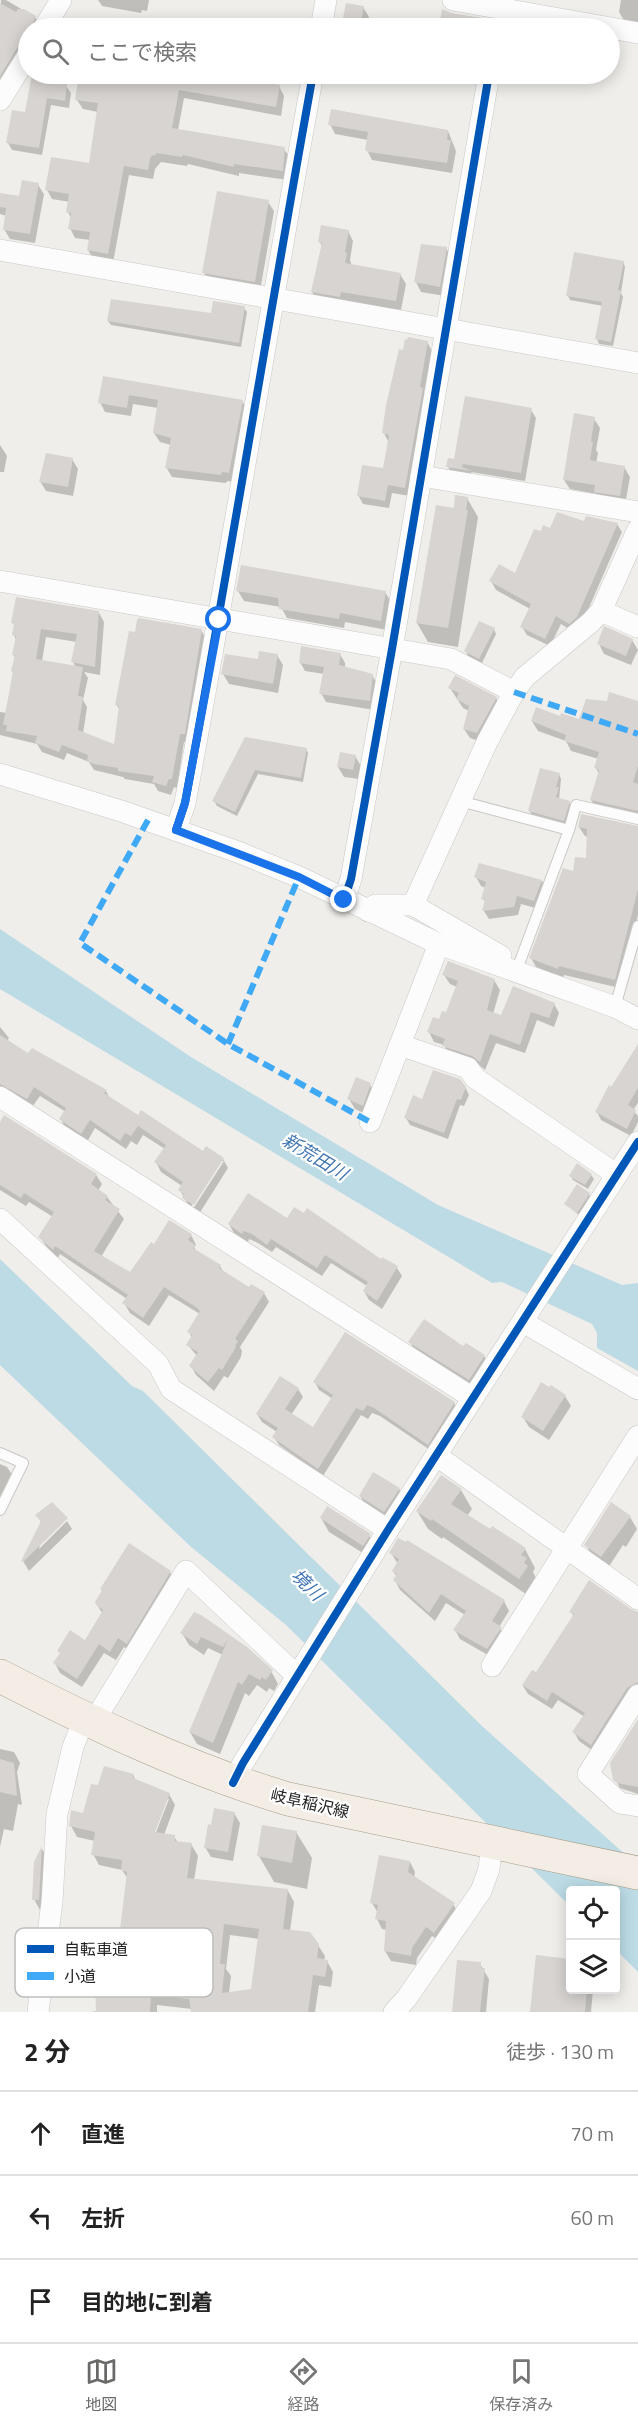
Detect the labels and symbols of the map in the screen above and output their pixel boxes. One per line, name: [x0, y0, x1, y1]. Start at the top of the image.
route start: [205, 606, 231, 632]
route end: [330, 886, 356, 912]
water label: 新荒田川: [277, 1126, 355, 1188]
water label: 境川: [285, 1562, 331, 1608]
street label: 岐阜稲沢線: [268, 1782, 352, 1824]
legend: [15, 1928, 213, 1997]
text: 自転車道: [64, 1937, 128, 1961]
text: 小道: [64, 1964, 96, 1988]

